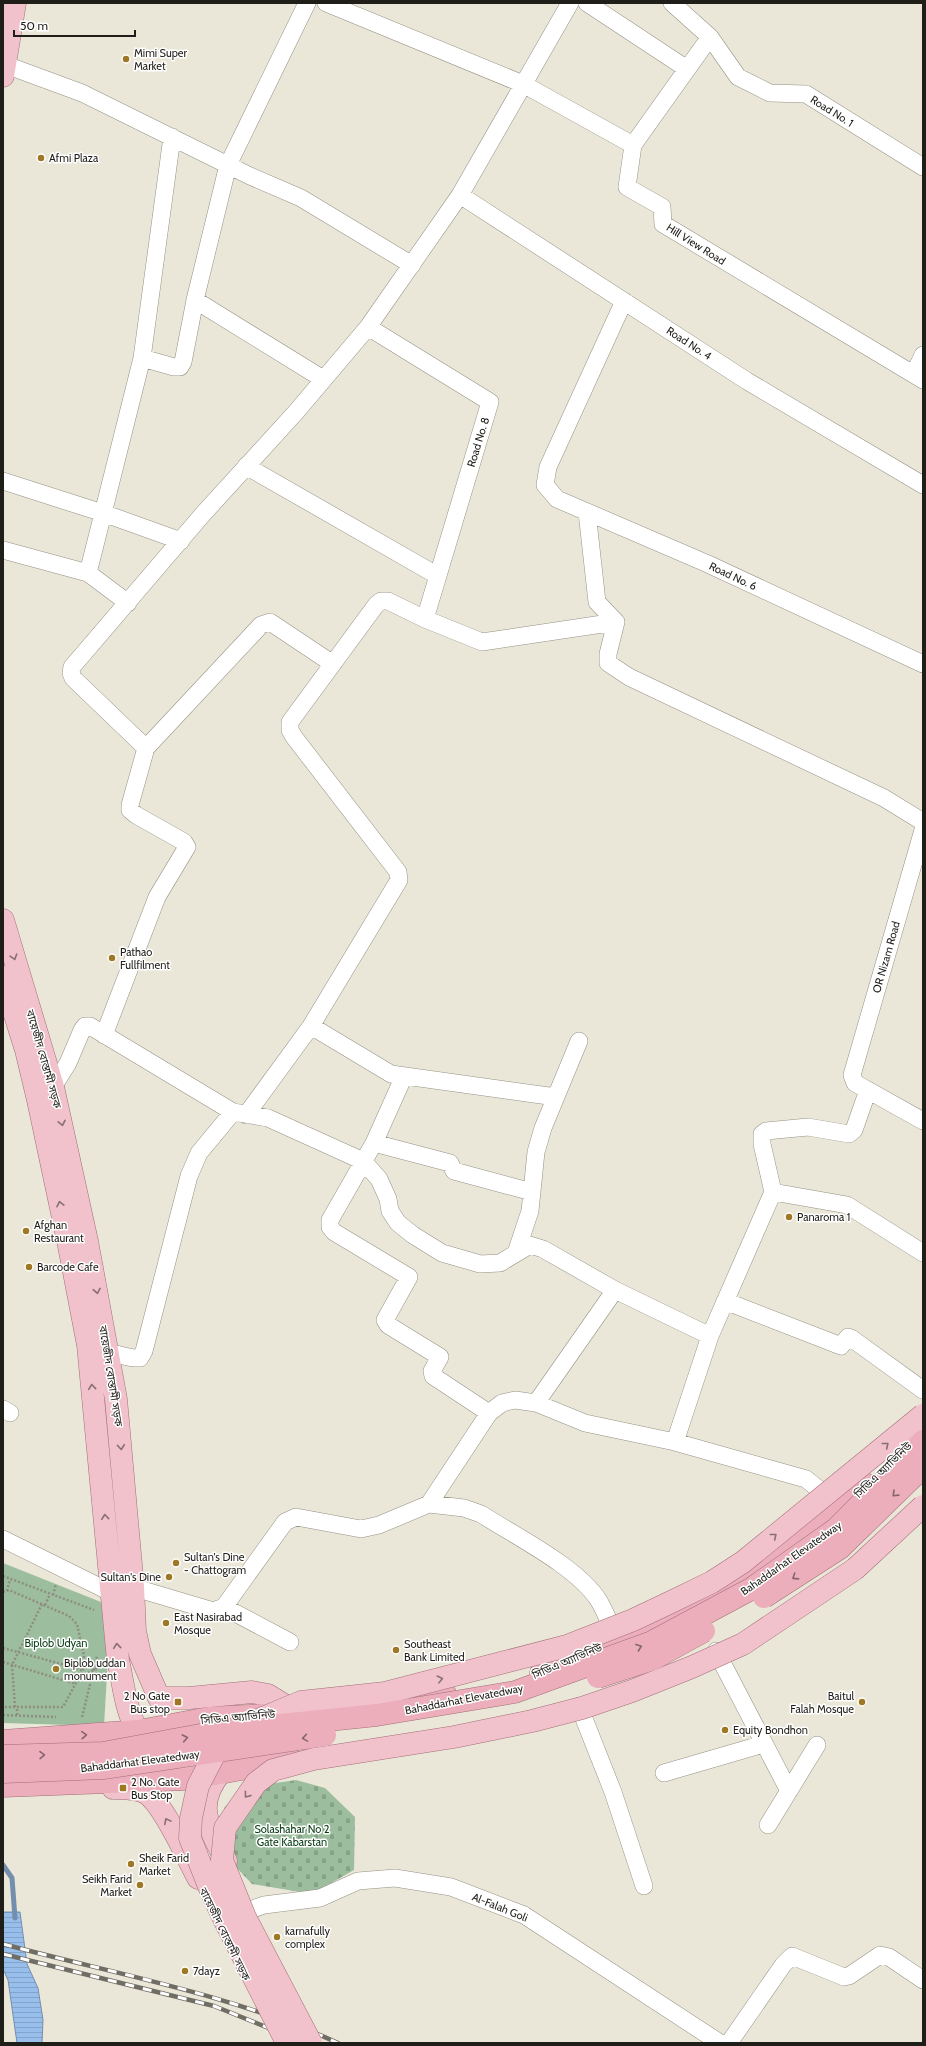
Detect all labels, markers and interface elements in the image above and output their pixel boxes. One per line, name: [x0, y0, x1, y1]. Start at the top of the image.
scale bar: [14, 12, 135, 38]
text: 50 m: [20, 18, 48, 33]
place label: Mimi Super Market: [134, 46, 187, 73]
marker: Mimi Super Market: [121, 54, 131, 64]
street label: Road No. 1: [808, 92, 856, 130]
place label: Afmi Plaza: [49, 151, 99, 165]
marker: Afmi Plaza: [36, 153, 46, 163]
street label: Hill View Road: [664, 220, 728, 268]
street label: Road No. 4: [664, 323, 715, 363]
street label: Road No. 8: [464, 415, 492, 469]
street label: Road No. 6: [707, 559, 759, 593]
street label: OR Nizam Road: [869, 920, 903, 994]
place label: Pathao Fullfilment: [120, 945, 170, 972]
marker: Pathao Fullfilment: [107, 953, 117, 963]
one-way arrow: [9, 954, 18, 961]
street label: বায়েজীদ বোস্তামী সড়ক: [23, 1007, 65, 1110]
one-way arrow: [57, 1119, 65, 1126]
one-way arrow: [57, 1201, 65, 1208]
place label: Panaroma 1: [797, 1210, 850, 1224]
marker: Panaroma 1: [784, 1212, 794, 1222]
place label: Afghan Restaurant: [34, 1218, 84, 1245]
marker: Afghan Restaurant: [21, 1226, 31, 1236]
place label: Barcode Cafe: [37, 1260, 99, 1274]
marker: Barcode Cafe: [24, 1262, 34, 1272]
one-way arrow: [92, 1288, 100, 1294]
street label: বায়েজীদ বোস্তামী সড়ক: [96, 1324, 126, 1428]
one-way arrow: [88, 1384, 97, 1391]
street label: সিডিএ অ্যাভিনিউ: [851, 1439, 915, 1502]
one-way arrow: [881, 1443, 888, 1450]
one-way arrow: [116, 1444, 125, 1450]
one-way arrow: [892, 1490, 900, 1497]
one-way arrow: [101, 1514, 110, 1520]
street label: Bahaddarhat Elevatedway: [738, 1518, 845, 1598]
one-way arrow: [770, 1534, 777, 1541]
place label: Sultan's Dine - Chattogram: [184, 1550, 247, 1577]
marker: Sultan's Dine - Chattogram: [171, 1558, 181, 1568]
place label: Sultan's Dine: [101, 1570, 161, 1584]
marker: Sultan's Dine: [164, 1572, 174, 1582]
one-way arrow: [793, 1572, 800, 1579]
place label: East Nasirabad Mosque: [174, 1610, 242, 1637]
marker: East Nasirabad Mosque: [161, 1618, 171, 1628]
park label: Biplob Udyan: [25, 1636, 87, 1650]
place label: Southeast Bank Limited: [404, 1637, 465, 1664]
street label: সিডিএ অ্যাভিনিউ: [529, 1640, 604, 1682]
one-way arrow: [113, 1643, 122, 1649]
one-way arrow: [635, 1643, 642, 1651]
marker: Southeast Bank Limited: [391, 1645, 401, 1655]
place label: Biplob uddan monument: [64, 1656, 126, 1683]
marker: Biplob uddan monument: [51, 1664, 61, 1674]
one-way arrow: [436, 1676, 443, 1684]
street label: Bahaddarhat Elevatedway: [404, 1681, 525, 1717]
place label: 2 No Gate Bus stop: [124, 1689, 170, 1716]
place label: Baitul Falah Mosque: [790, 1689, 854, 1716]
marker: 2 No Gate Bus stop: [173, 1697, 183, 1707]
marker: Baitul Falah Mosque: [857, 1697, 867, 1707]
street label: সিডিএ অ্যাভিনিউ: [199, 1707, 276, 1727]
place label: Equity Bondhon: [733, 1723, 808, 1737]
marker: Equity Bondhon: [720, 1725, 730, 1735]
one-way arrow: [81, 1731, 87, 1740]
one-way arrow: [302, 1733, 308, 1741]
one-way arrow: [181, 1734, 188, 1743]
street label: Bahaddarhat Elevatedway: [80, 1747, 201, 1775]
one-way arrow: [39, 1751, 45, 1759]
place label: 2 No. Gate Bus Stop: [131, 1775, 180, 1802]
marker: 2 No. Gate Bus Stop: [118, 1783, 128, 1793]
one-way arrow: [245, 1791, 252, 1798]
one-way arrow: [165, 1818, 172, 1826]
park label: Solashahar No 2 Gate Kabarstan: [254, 1822, 330, 1849]
place label: Sheik Farid Market: [139, 1851, 189, 1878]
marker: Sheik Farid Market: [126, 1859, 136, 1869]
place label: Seikh Farid Market: [82, 1872, 132, 1899]
marker: Seikh Farid Market: [135, 1880, 145, 1890]
street label: বায়েজীদ বোস্তামী সড়ক: [196, 1884, 254, 1983]
street label: Al-Falah Goli: [470, 1889, 530, 1925]
place label: karnafully complex: [285, 1924, 331, 1951]
marker: karnafully complex: [272, 1932, 282, 1942]
place label: 7dayz: [193, 1964, 220, 1978]
marker: 7dayz: [180, 1966, 190, 1976]

